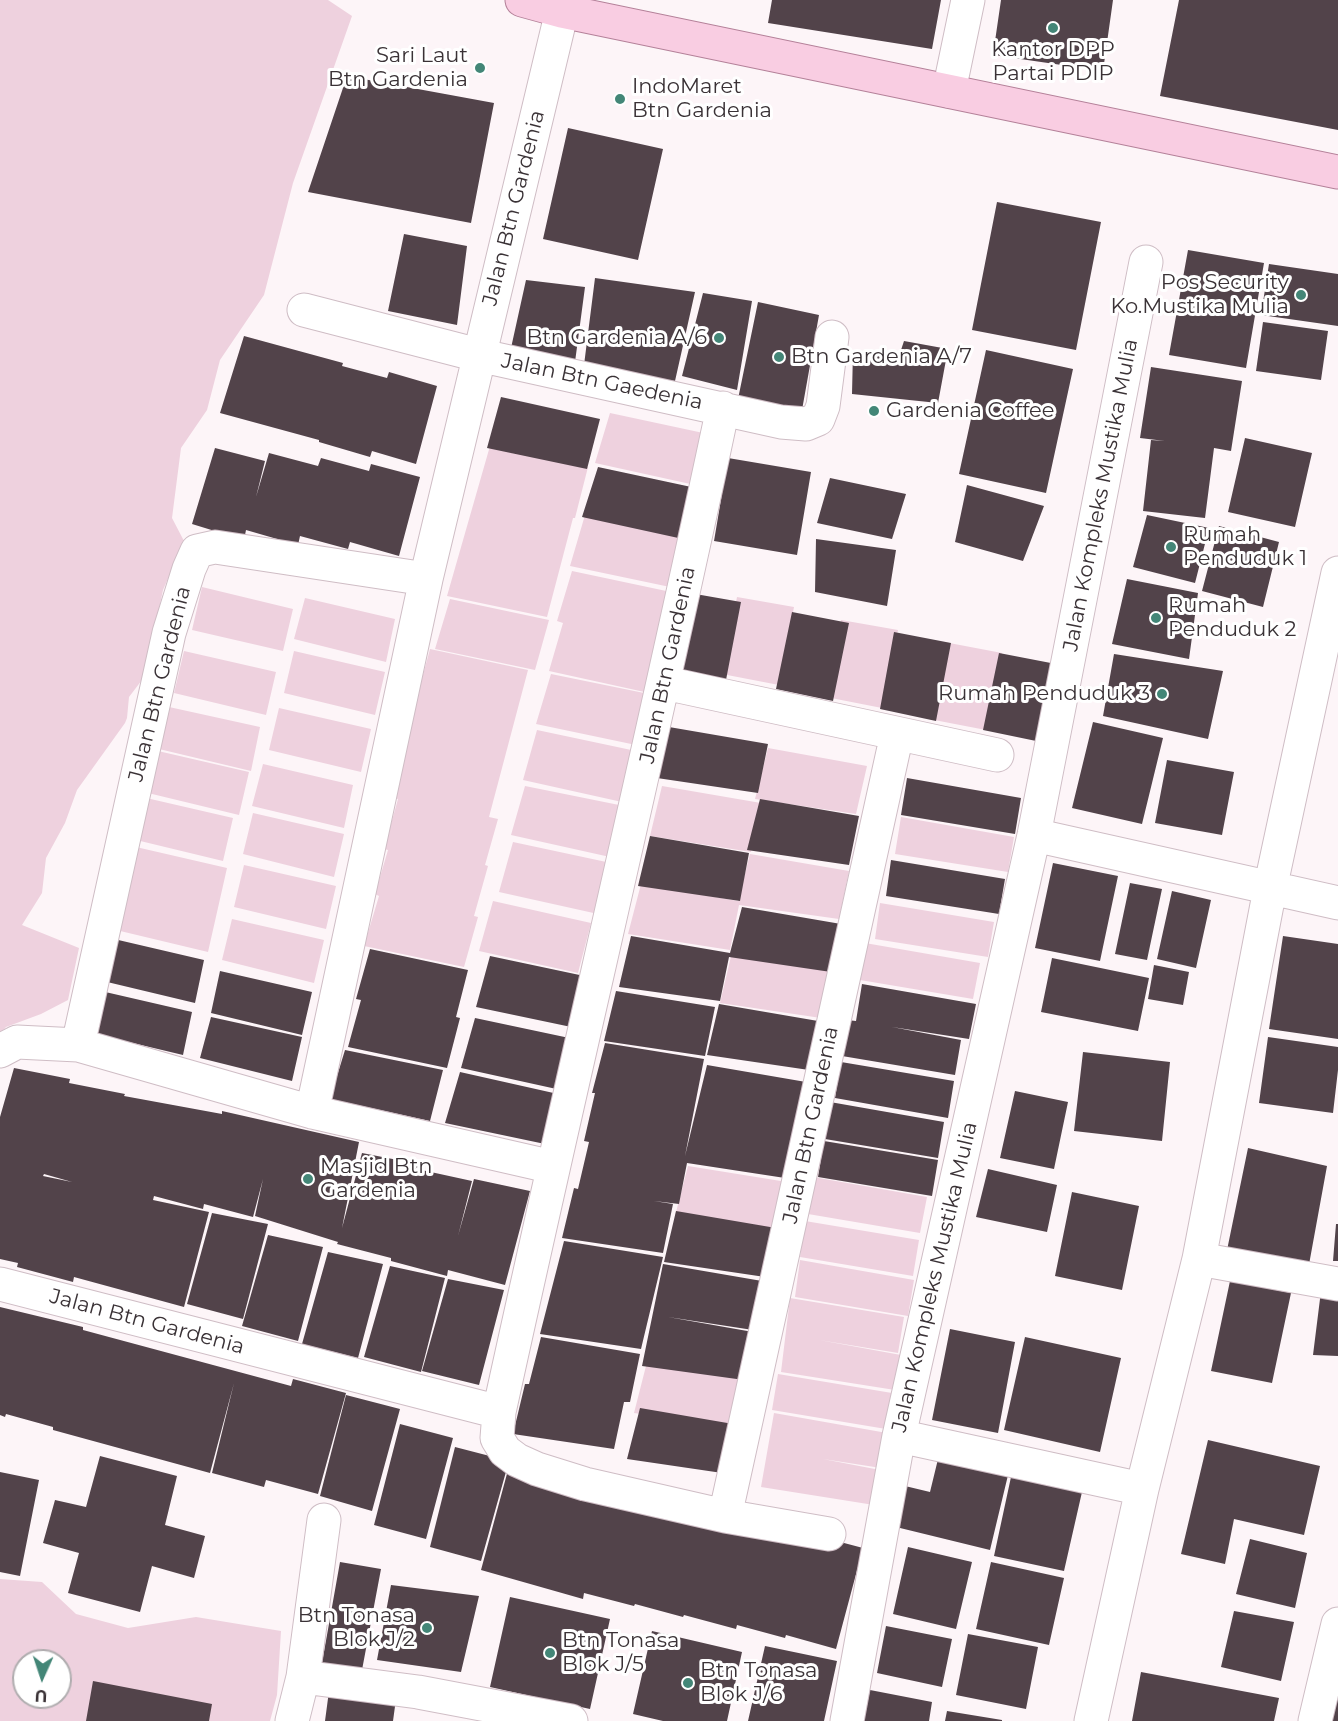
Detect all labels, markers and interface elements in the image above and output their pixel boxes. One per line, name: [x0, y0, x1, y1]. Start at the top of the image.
marker: Kantor DPP Partai PDIP: [1046, 21, 1060, 35]
place label: Kantor DPP Partai PDIP: [991, 37, 1115, 87]
place label: Sari Laut Btn Gardenia: [328, 43, 468, 93]
marker: Sari Laut Btn Gardenia: [473, 61, 487, 75]
place label: IndoMaret Btn Gardenia: [632, 74, 772, 124]
marker: IndoMaret Btn Gardenia: [613, 92, 627, 106]
street label: Jalan Btn Gardenia: [478, 108, 550, 308]
place label: Pos Security Ko.Mustika Mulia: [1111, 270, 1289, 320]
marker: Pos Security Ko.Mustika Mulia: [1294, 288, 1308, 302]
place label: Btn Gardenia A/6: [526, 325, 707, 351]
marker: Btn Gardenia A/6: [712, 331, 726, 345]
street label: Jalan Kompleks Mustika Mulia: [1058, 337, 1144, 653]
place label: Btn Gardenia A/7: [791, 344, 972, 370]
street label: Jalan Btn Gaedenia: [499, 348, 705, 416]
marker: Btn Gardenia A/7: [772, 350, 786, 364]
place label: Gardenia Coffee: [886, 398, 1054, 424]
marker: Gardenia Coffee: [867, 404, 881, 418]
place label: Rumah Penduduk 1: [1183, 522, 1307, 572]
marker: Rumah Penduduk 1: [1164, 540, 1178, 554]
street label: Jalan Btn Gardenia: [635, 564, 701, 766]
street label: Jalan Btn Gardenia: [124, 584, 196, 784]
place label: Rumah Penduduk 2: [1168, 593, 1296, 643]
marker: Rumah Penduduk 2: [1149, 611, 1163, 625]
place label: Rumah Penduduk 3: [938, 681, 1150, 707]
marker: Rumah Penduduk 3: [1155, 687, 1169, 701]
street label: Jalan Btn Gardenia: [778, 1024, 844, 1226]
street label: Jalan Kompleks Mustika Mulia: [887, 1119, 983, 1435]
place label: Masjid Btn Gardenia: [320, 1154, 432, 1204]
marker: Masjid Btn Gardenia: [301, 1172, 315, 1186]
street label: Jalan Btn Gardenia: [47, 1284, 247, 1360]
place label: Btn Tonasa Blok J/2: [298, 1603, 415, 1653]
marker: Btn Tonasa Blok J/2: [420, 1621, 434, 1635]
place label: Btn Tonasa Blok J/5: [562, 1628, 679, 1678]
marker: Btn Tonasa Blok J/5: [543, 1646, 557, 1660]
north arrow: [12, 1649, 72, 1709]
place label: Btn Tonasa Blok J/6: [700, 1658, 817, 1708]
marker: Btn Tonasa Blok J/6: [681, 1676, 695, 1690]
text: U: [34, 1686, 48, 1705]

